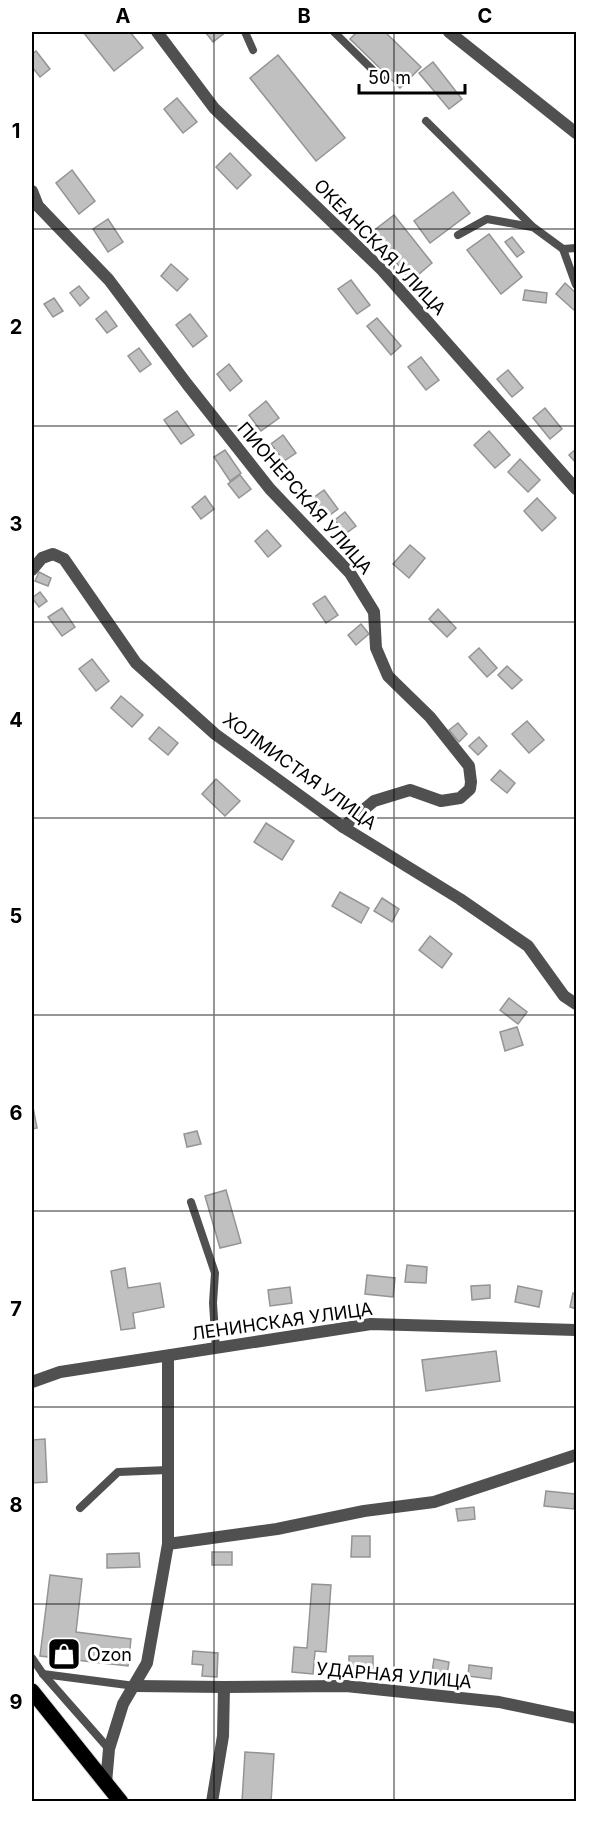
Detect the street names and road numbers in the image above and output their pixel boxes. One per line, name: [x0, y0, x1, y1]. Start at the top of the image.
street label: ОКЕАНСКАЯ УЛИЦА: [310, 175, 450, 319]
street label: ПИОНЕРСКАЯ УЛИЦА: [233, 418, 377, 578]
street label: ХОЛМИСТАЯ УЛИЦА: [219, 708, 381, 834]
street label: ЛЕНИНСКАЯ УЛИЦА: [190, 1298, 374, 1344]
street label: УДАРНАЯ УЛИЦА: [315, 1658, 473, 1692]

